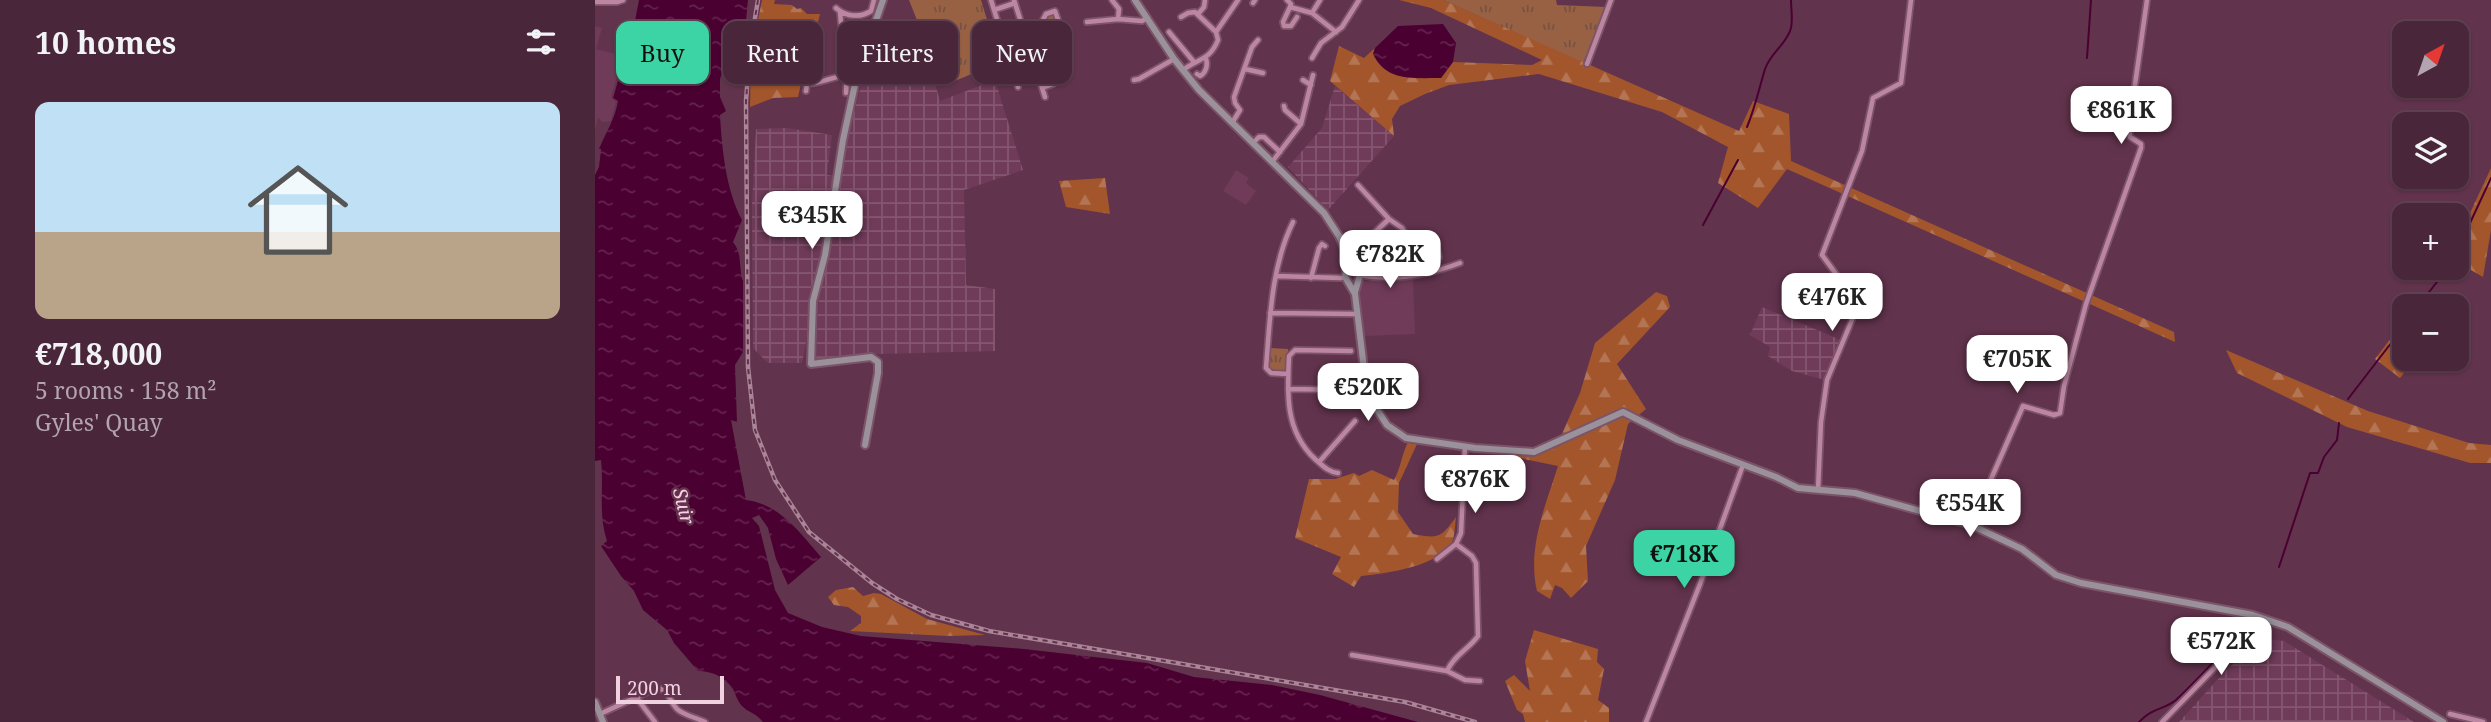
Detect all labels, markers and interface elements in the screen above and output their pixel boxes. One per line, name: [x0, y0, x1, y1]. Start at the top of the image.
chip: Buy: [616, 21, 709, 84]
chip: Rent: [723, 21, 823, 84]
chip: Filters: [837, 21, 958, 84]
chip: New: [972, 21, 1072, 84]
north arrow: [2392, 21, 2469, 98]
map controls: [2392, 21, 2469, 371]
text: 10 homes: [35, 22, 176, 63]
icon: filters: [522, 23, 560, 61]
pin: €861K: [2072, 86, 2170, 146]
text: €861K: [2087, 93, 2155, 125]
button: layers: [2392, 112, 2469, 189]
icon: home: [235, 147, 361, 273]
pin: €345K: [763, 191, 861, 251]
text: €345K: [778, 198, 846, 230]
button: +: [2392, 203, 2469, 280]
pin: €782K: [1341, 230, 1439, 290]
text: €782K: [1356, 237, 1424, 269]
pin: €476K: [1783, 274, 1881, 333]
text: €476K: [1798, 280, 1866, 312]
button: −: [2392, 294, 2469, 371]
text: €718,000: [35, 333, 162, 374]
pin: €705K: [1968, 336, 2066, 395]
text: €705K: [1983, 342, 2051, 374]
pin: €520K: [1319, 364, 1417, 423]
text: €520K: [1334, 370, 1402, 402]
text: 5 rooms · 158 m²: [35, 374, 217, 406]
text: Gyles' Quay: [35, 406, 162, 438]
pin: €876K: [1426, 456, 1524, 515]
text: €876K: [1441, 462, 1509, 494]
pin: €554K: [1921, 480, 2019, 539]
water label: Suir: [667, 485, 701, 527]
text: €554K: [1936, 486, 2004, 518]
pin: €718K: [1635, 530, 1733, 590]
text: €718K: [1650, 537, 1718, 569]
pin: €572K: [2172, 618, 2270, 677]
text: €572K: [2187, 624, 2255, 656]
scale bar: [616, 673, 725, 705]
text: 200 m: [627, 675, 682, 701]

